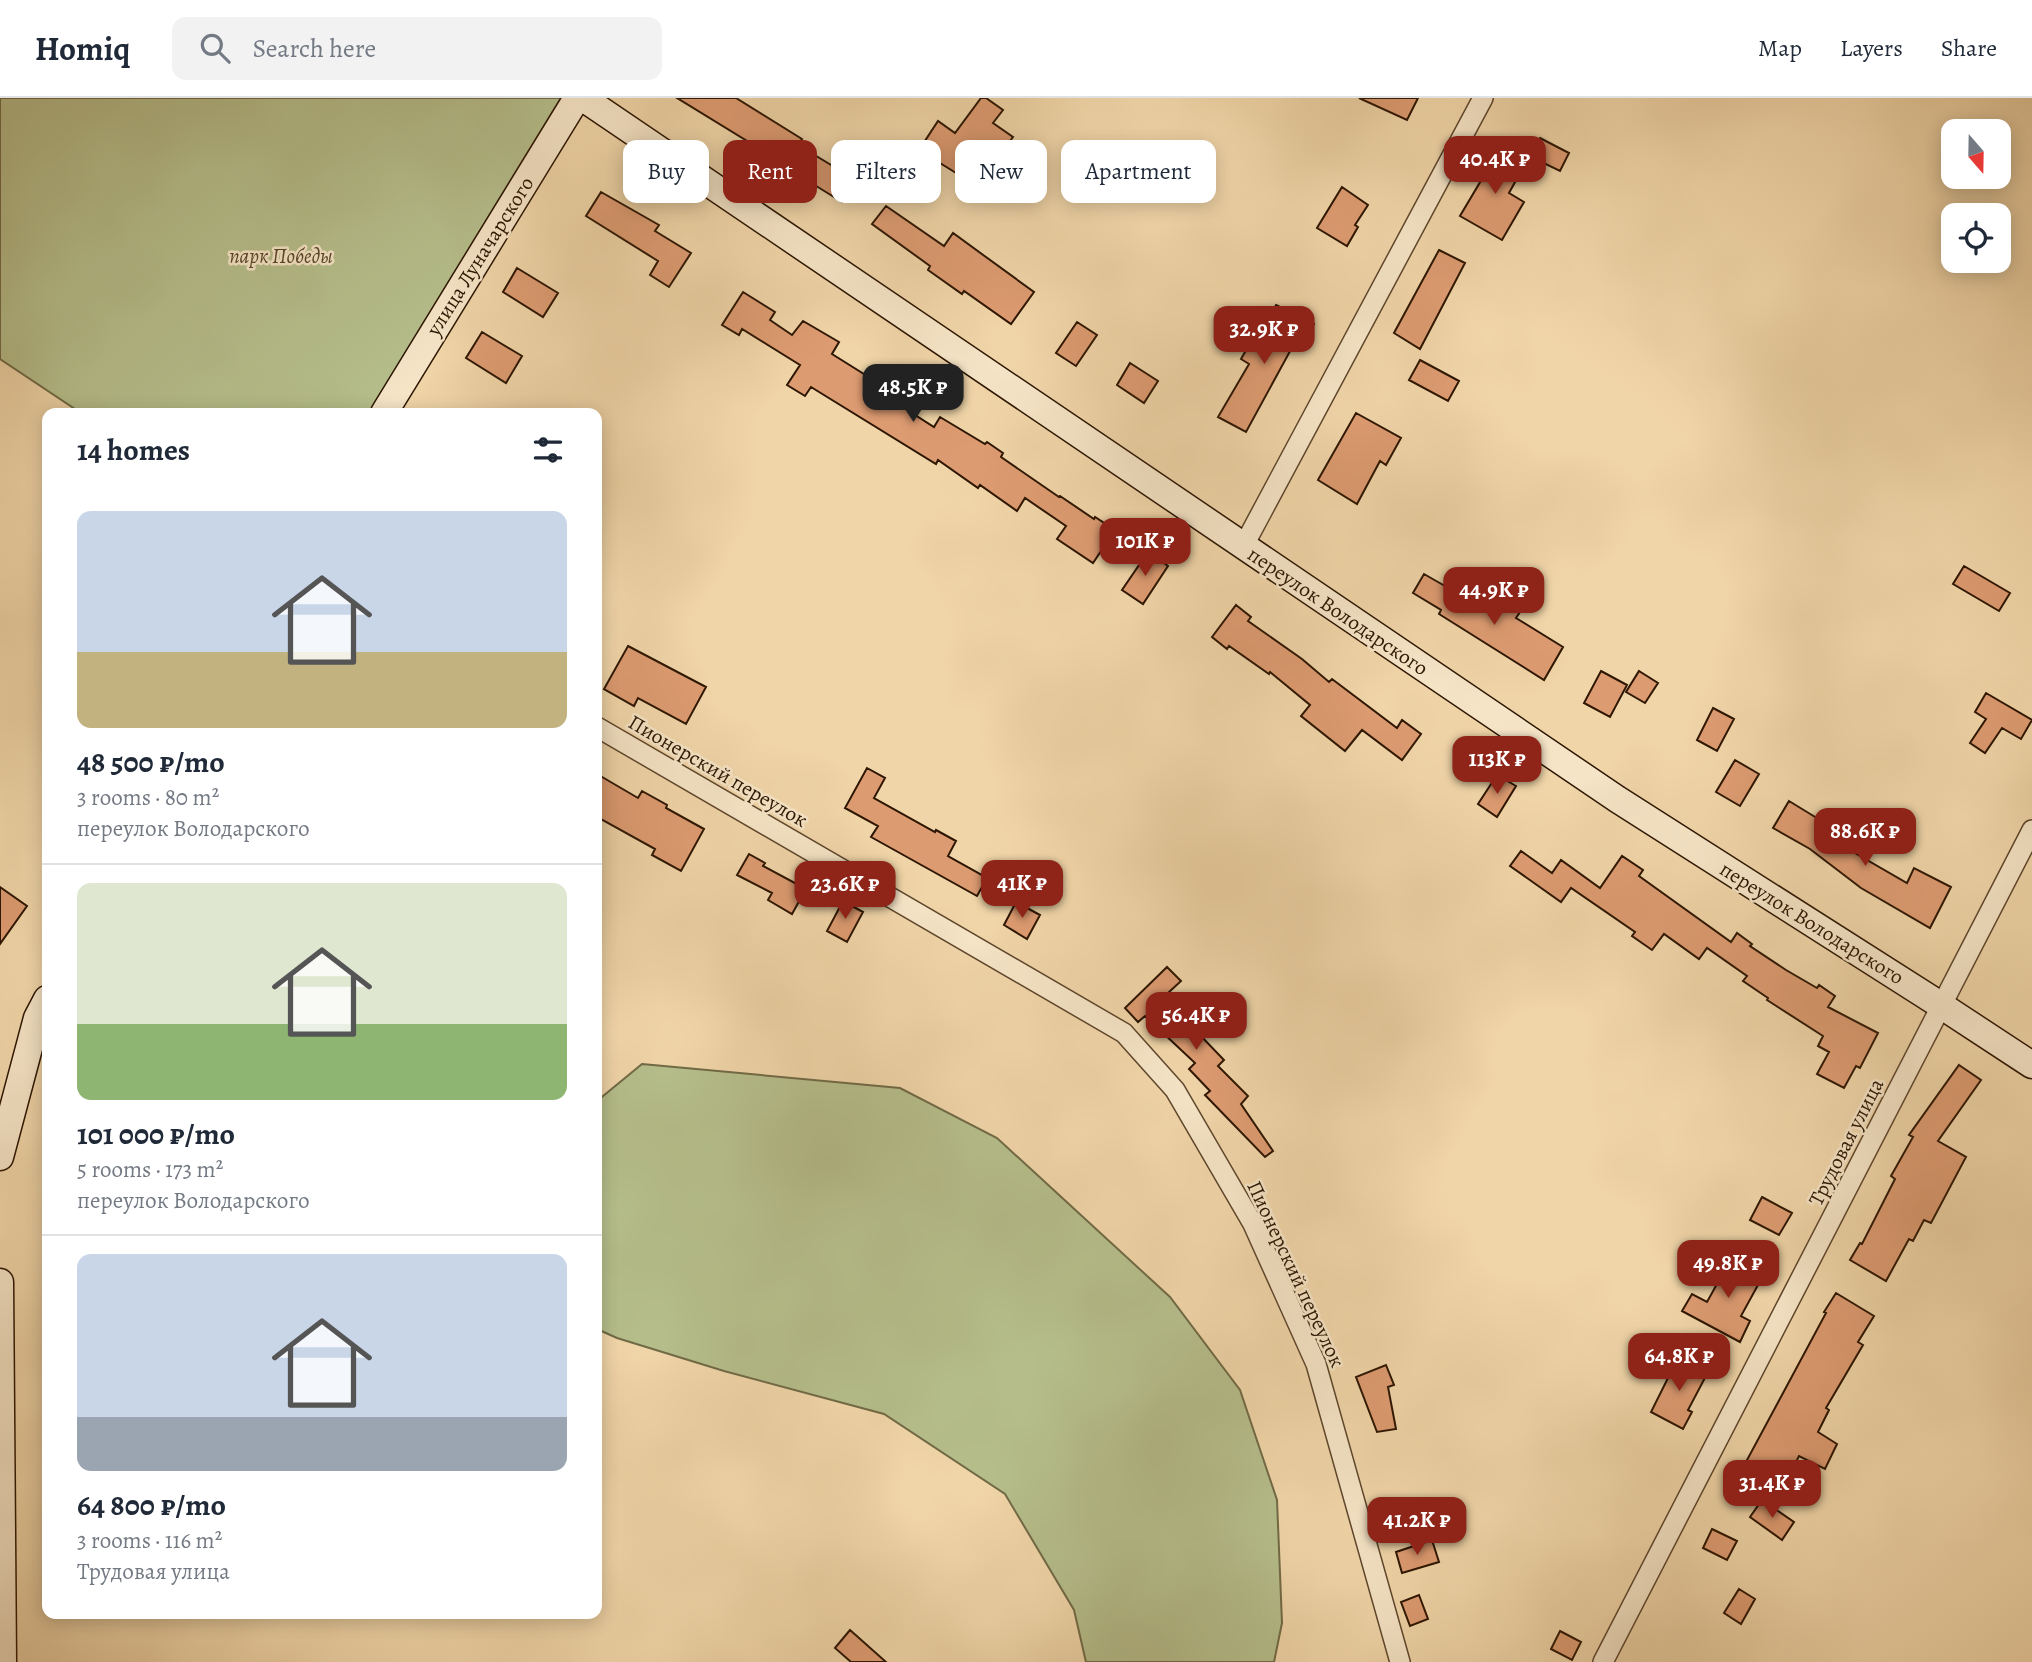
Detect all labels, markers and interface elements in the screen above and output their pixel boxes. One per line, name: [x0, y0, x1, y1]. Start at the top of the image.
search box: [172, 17, 662, 80]
text: Homiq: [35, 26, 130, 71]
icon: search: [196, 29, 234, 67]
text: Search here: [252, 31, 376, 66]
text: Map: [1758, 32, 1802, 64]
text: Layers: [1840, 32, 1903, 64]
text: Share: [1941, 32, 1997, 64]
north arrow: [1941, 119, 2011, 189]
map controls: [1941, 119, 2011, 273]
pin: 40.4K ₽: [1430, 136, 1560, 196]
chip: Buy: [623, 140, 709, 203]
chip: Rent: [723, 140, 817, 203]
chip: Filters: [831, 140, 941, 203]
chip: New: [955, 140, 1047, 203]
chip: Apartment: [1061, 140, 1216, 203]
text: 40.4K ₽: [1460, 143, 1530, 174]
street label: улица Луначарского: [419, 171, 540, 342]
button: locate: [1941, 203, 2011, 273]
park label: парк Победы: [229, 242, 333, 270]
pin: 32.9K ₽: [1199, 306, 1329, 366]
text: 32.9K ₽: [1230, 313, 1298, 344]
pin: 48.5K ₽: [848, 364, 978, 424]
text: 48.5K ₽: [879, 371, 947, 402]
text: 14 homes: [77, 430, 190, 470]
icon: filters: [529, 431, 567, 469]
pin: 101K ₽: [1088, 518, 1202, 578]
text: 101K ₽: [1116, 525, 1174, 556]
street label: переулок Володарского: [1242, 540, 1434, 682]
icon: home: [259, 557, 385, 683]
pin: 44.9K ₽: [1429, 568, 1559, 627]
text: 44.9K ₽: [1459, 574, 1529, 605]
street label: Пионерский переулок: [623, 708, 813, 834]
pin: 113K ₽: [1440, 736, 1554, 796]
text: 48 500 ₽/mo: [77, 742, 225, 782]
text: 113K ₽: [1468, 743, 1526, 774]
text: 3 rooms · 80 m²: [77, 782, 219, 813]
pin: 88.6K ₽: [1800, 808, 1930, 868]
text: переулок Володарского: [77, 813, 310, 844]
text: 88.6K ₽: [1830, 815, 1900, 846]
street label: переулок Володарского: [1715, 855, 1909, 991]
pin: 41K ₽: [973, 860, 1071, 920]
pin: 23.6K ₽: [780, 862, 910, 921]
text: 41K ₽: [997, 867, 1047, 898]
text: 23.6K ₽: [811, 868, 879, 899]
icon: home: [259, 929, 385, 1055]
pin: 56.4K ₽: [1131, 992, 1261, 1052]
text: 56.4K ₽: [1162, 999, 1230, 1030]
street label: Трудовая улица: [1802, 1073, 1890, 1211]
text: 101 000 ₽/mo: [77, 1114, 235, 1154]
text: 5 rooms · 173 m²: [77, 1154, 223, 1185]
street label: Пионерский переулок: [1240, 1176, 1352, 1372]
text: переулок Володарского: [77, 1185, 310, 1216]
pin: 49.8K ₽: [1663, 1240, 1793, 1300]
text: 49.8K ₽: [1693, 1247, 1763, 1278]
icon: home: [259, 1300, 385, 1426]
pin: 64.8K ₽: [1614, 1334, 1744, 1393]
text: 64.8K ₽: [1644, 1340, 1714, 1371]
pin: 31.4K ₽: [1707, 1460, 1837, 1520]
text: 31.4K ₽: [1739, 1467, 1805, 1498]
text: 64 800 ₽/mo: [77, 1485, 226, 1525]
pin: 41.2K ₽: [1352, 1498, 1482, 1557]
text: 41.2K ₽: [1383, 1504, 1451, 1535]
text: 3 rooms · 116 m²: [77, 1525, 222, 1556]
text: Трудовая улица: [77, 1556, 230, 1587]

